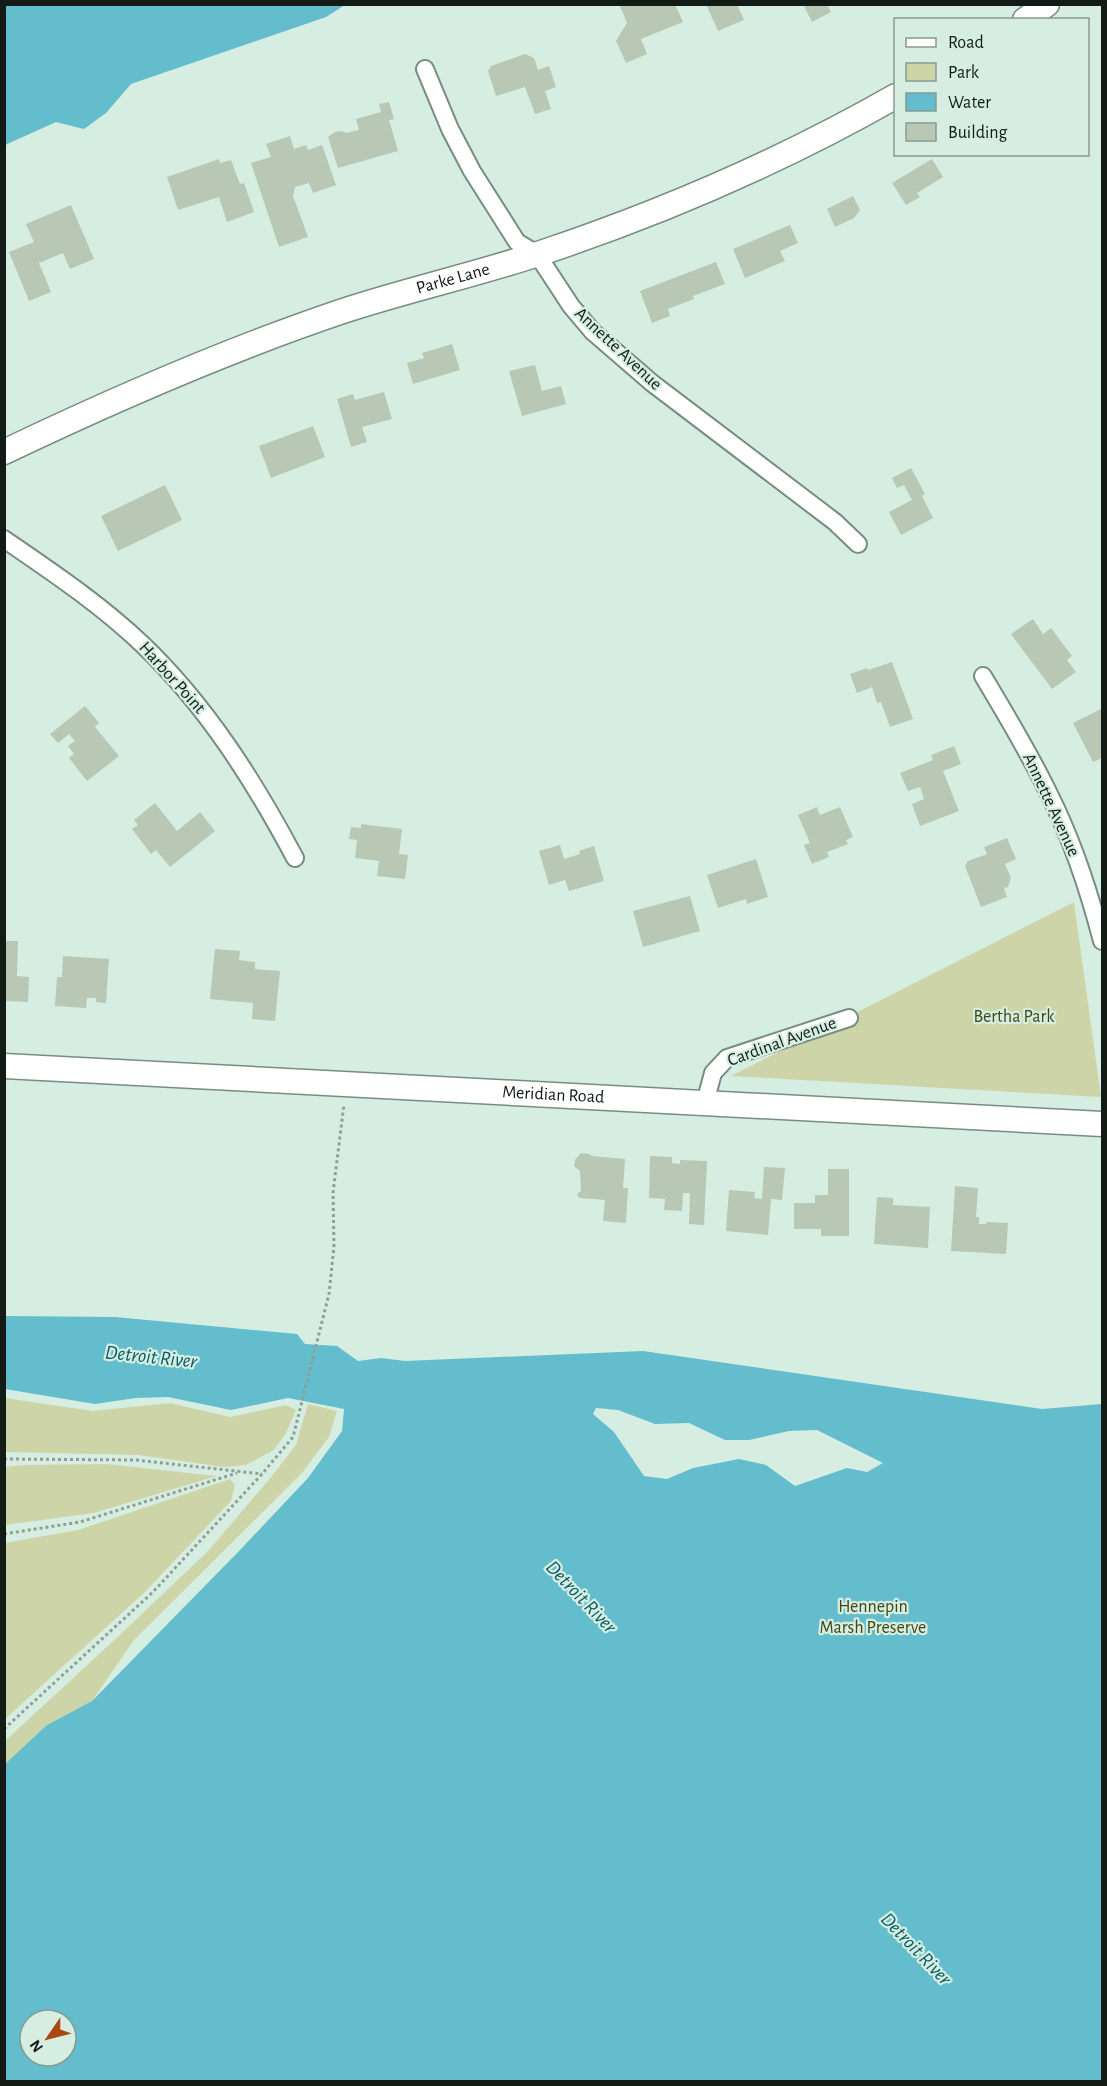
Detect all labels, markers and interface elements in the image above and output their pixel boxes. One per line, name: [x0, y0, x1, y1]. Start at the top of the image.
legend: [894, 18, 1089, 156]
text: Road: [948, 34, 984, 52]
text: Park: [948, 64, 980, 82]
text: Water: [948, 94, 991, 112]
text: Building: [948, 124, 1008, 142]
street label: Parke Lane: [414, 260, 492, 298]
street label: Annette Avenue: [571, 304, 665, 394]
street label: Harbor Point: [135, 639, 209, 717]
street label: Annette Avenue: [1019, 750, 1083, 860]
park label: Bertha Park: [973, 1008, 1055, 1026]
street label: Cardinal Avenue: [725, 1014, 839, 1070]
street label: Meridian Road: [502, 1083, 605, 1107]
water label: Detroit River: [104, 1342, 198, 1372]
water label: Detroit River: [542, 1557, 620, 1637]
park label: Hennepin Marsh Preserve: [820, 1598, 926, 1637]
water label: Detroit River: [877, 1909, 955, 1989]
north arrow: [18, 2008, 78, 2068]
text: N: [27, 2037, 46, 2055]

